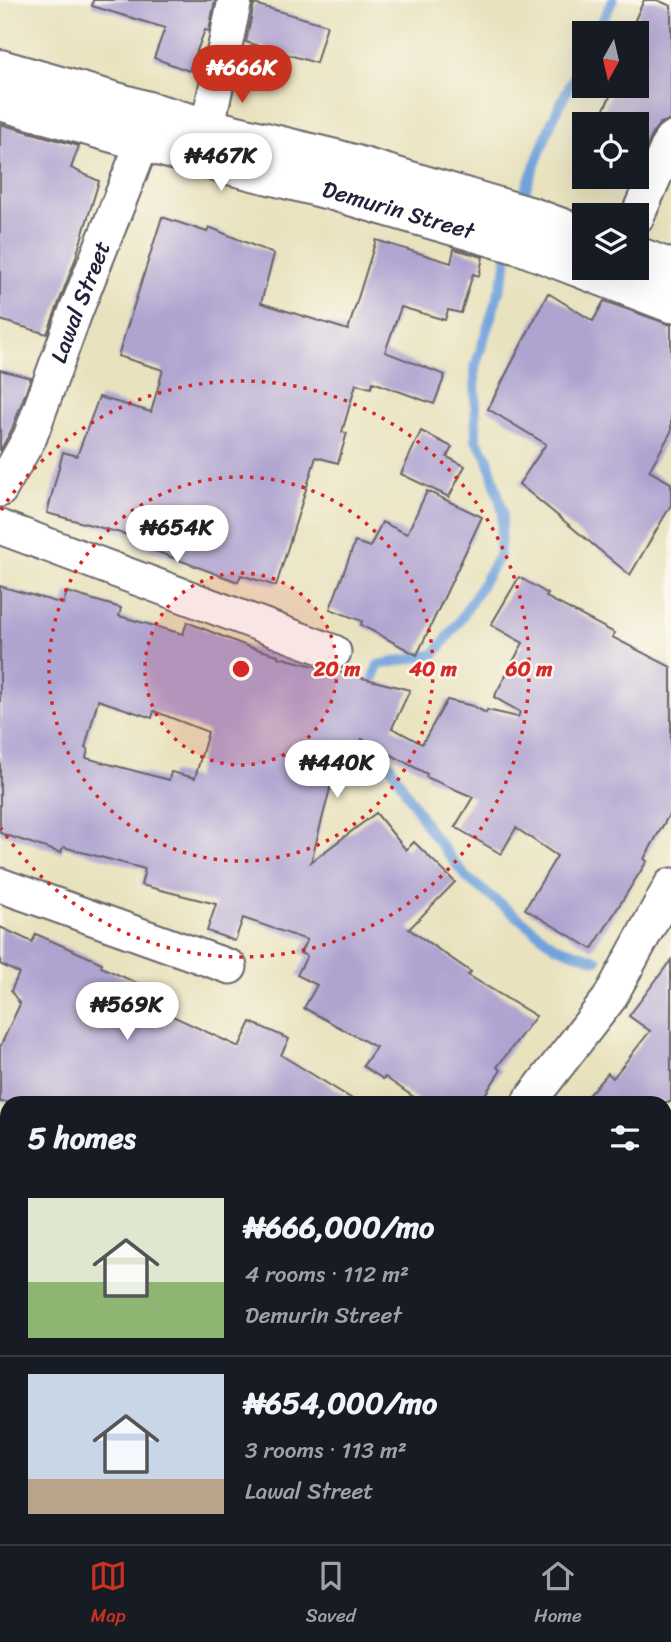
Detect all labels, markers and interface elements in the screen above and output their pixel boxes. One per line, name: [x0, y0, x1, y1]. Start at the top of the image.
north arrow: [572, 21, 649, 98]
map controls: [572, 21, 649, 280]
pin: ₦666K: [193, 46, 291, 105]
text: ₦666K: [208, 47, 276, 88]
button: locate: [572, 112, 649, 189]
pin: ₦467K: [172, 134, 270, 193]
text: ₦467K: [186, 135, 256, 176]
street label: Demurin Street: [318, 168, 481, 252]
button: layers: [572, 203, 649, 280]
street label: Lawal Street: [38, 234, 122, 369]
pin: ₦654K: [128, 505, 226, 565]
text: ₦654K: [142, 507, 212, 548]
text: 20 m: [313, 650, 361, 688]
text: 40 m: [408, 650, 458, 688]
text: 60 m: [505, 650, 553, 688]
centre of rings: [229, 657, 253, 681]
pin: ₦440K: [288, 740, 386, 800]
text: ₦440K: [301, 742, 373, 783]
pin: ₦569K: [78, 982, 176, 1042]
text: ₦569K: [92, 984, 162, 1025]
text: 5 homes: [28, 1111, 136, 1165]
icon: filters: [606, 1119, 644, 1157]
text: ₦666,000/mo: [245, 1200, 434, 1254]
icon: home: [84, 1226, 168, 1310]
text: 4 rooms · 112 m²: [245, 1254, 409, 1295]
text: Demurin Street: [245, 1295, 402, 1336]
text: ₦654,000/mo: [245, 1376, 437, 1430]
icon: home: [84, 1402, 168, 1486]
text: 3 rooms · 113 m²: [245, 1430, 407, 1471]
text: Lawal Street: [245, 1471, 373, 1512]
tab: Map: [89, 1557, 127, 1632]
tab: Saved: [306, 1557, 356, 1632]
tab: Home: [534, 1557, 582, 1632]

